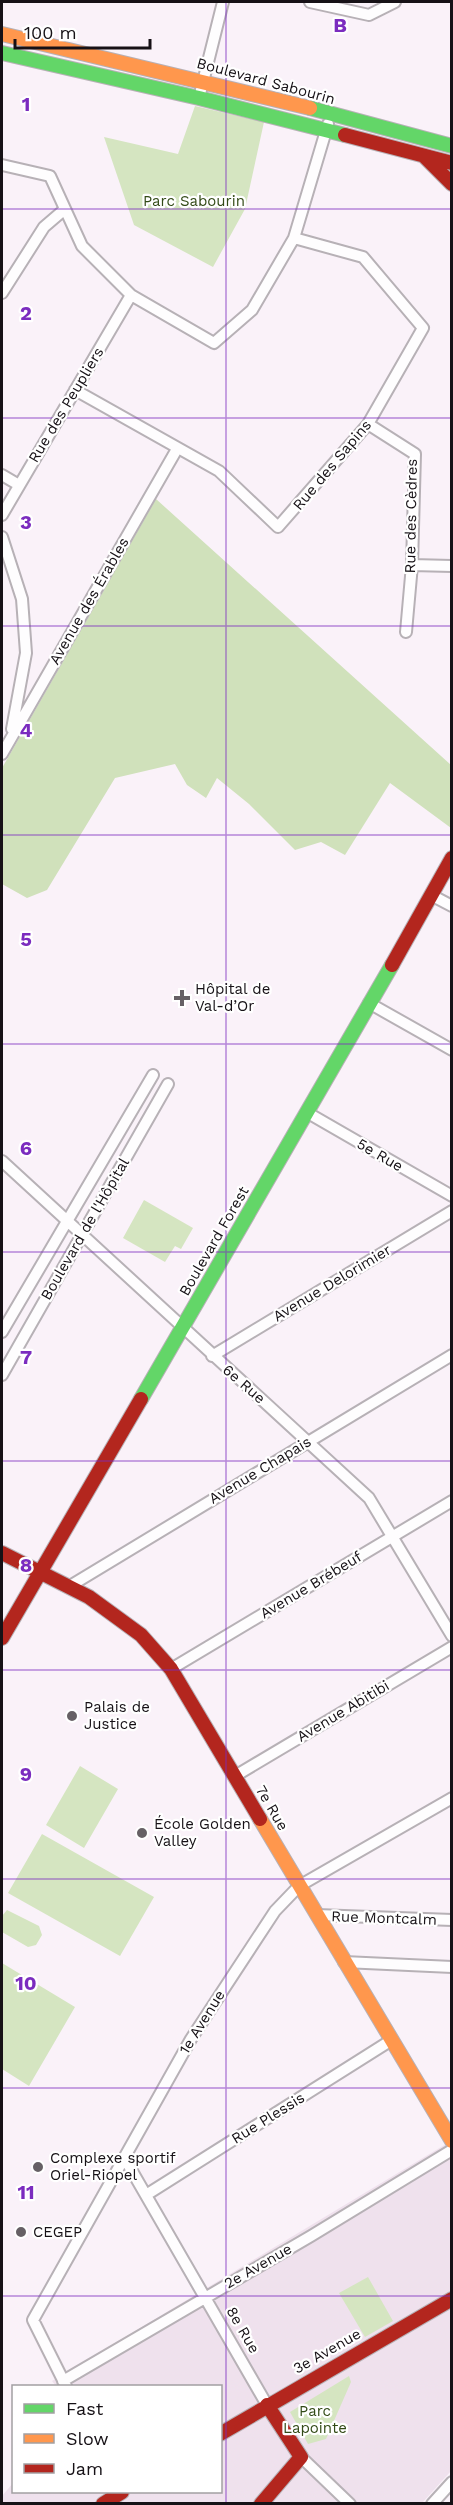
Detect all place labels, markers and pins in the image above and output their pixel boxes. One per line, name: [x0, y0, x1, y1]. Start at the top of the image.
place label: Hôpital de Val-d’Or: [195, 980, 270, 1015]
marker: Hôpital de Val-d’Or: [173, 989, 191, 1007]
place label: Palais de Justice: [84, 1698, 150, 1733]
marker: Palais de Justice: [65, 1709, 79, 1723]
place label: École Golden Valley: [154, 1815, 251, 1850]
marker: École Golden Valley: [135, 1826, 149, 1840]
place label: Complexe sportif Oriel-Riopel: [50, 2149, 176, 2184]
marker: Complexe sportif Oriel-Riopel: [31, 2160, 45, 2174]
place label: CEGEP: [33, 2223, 82, 2241]
marker: CEGEP: [14, 2225, 28, 2239]

